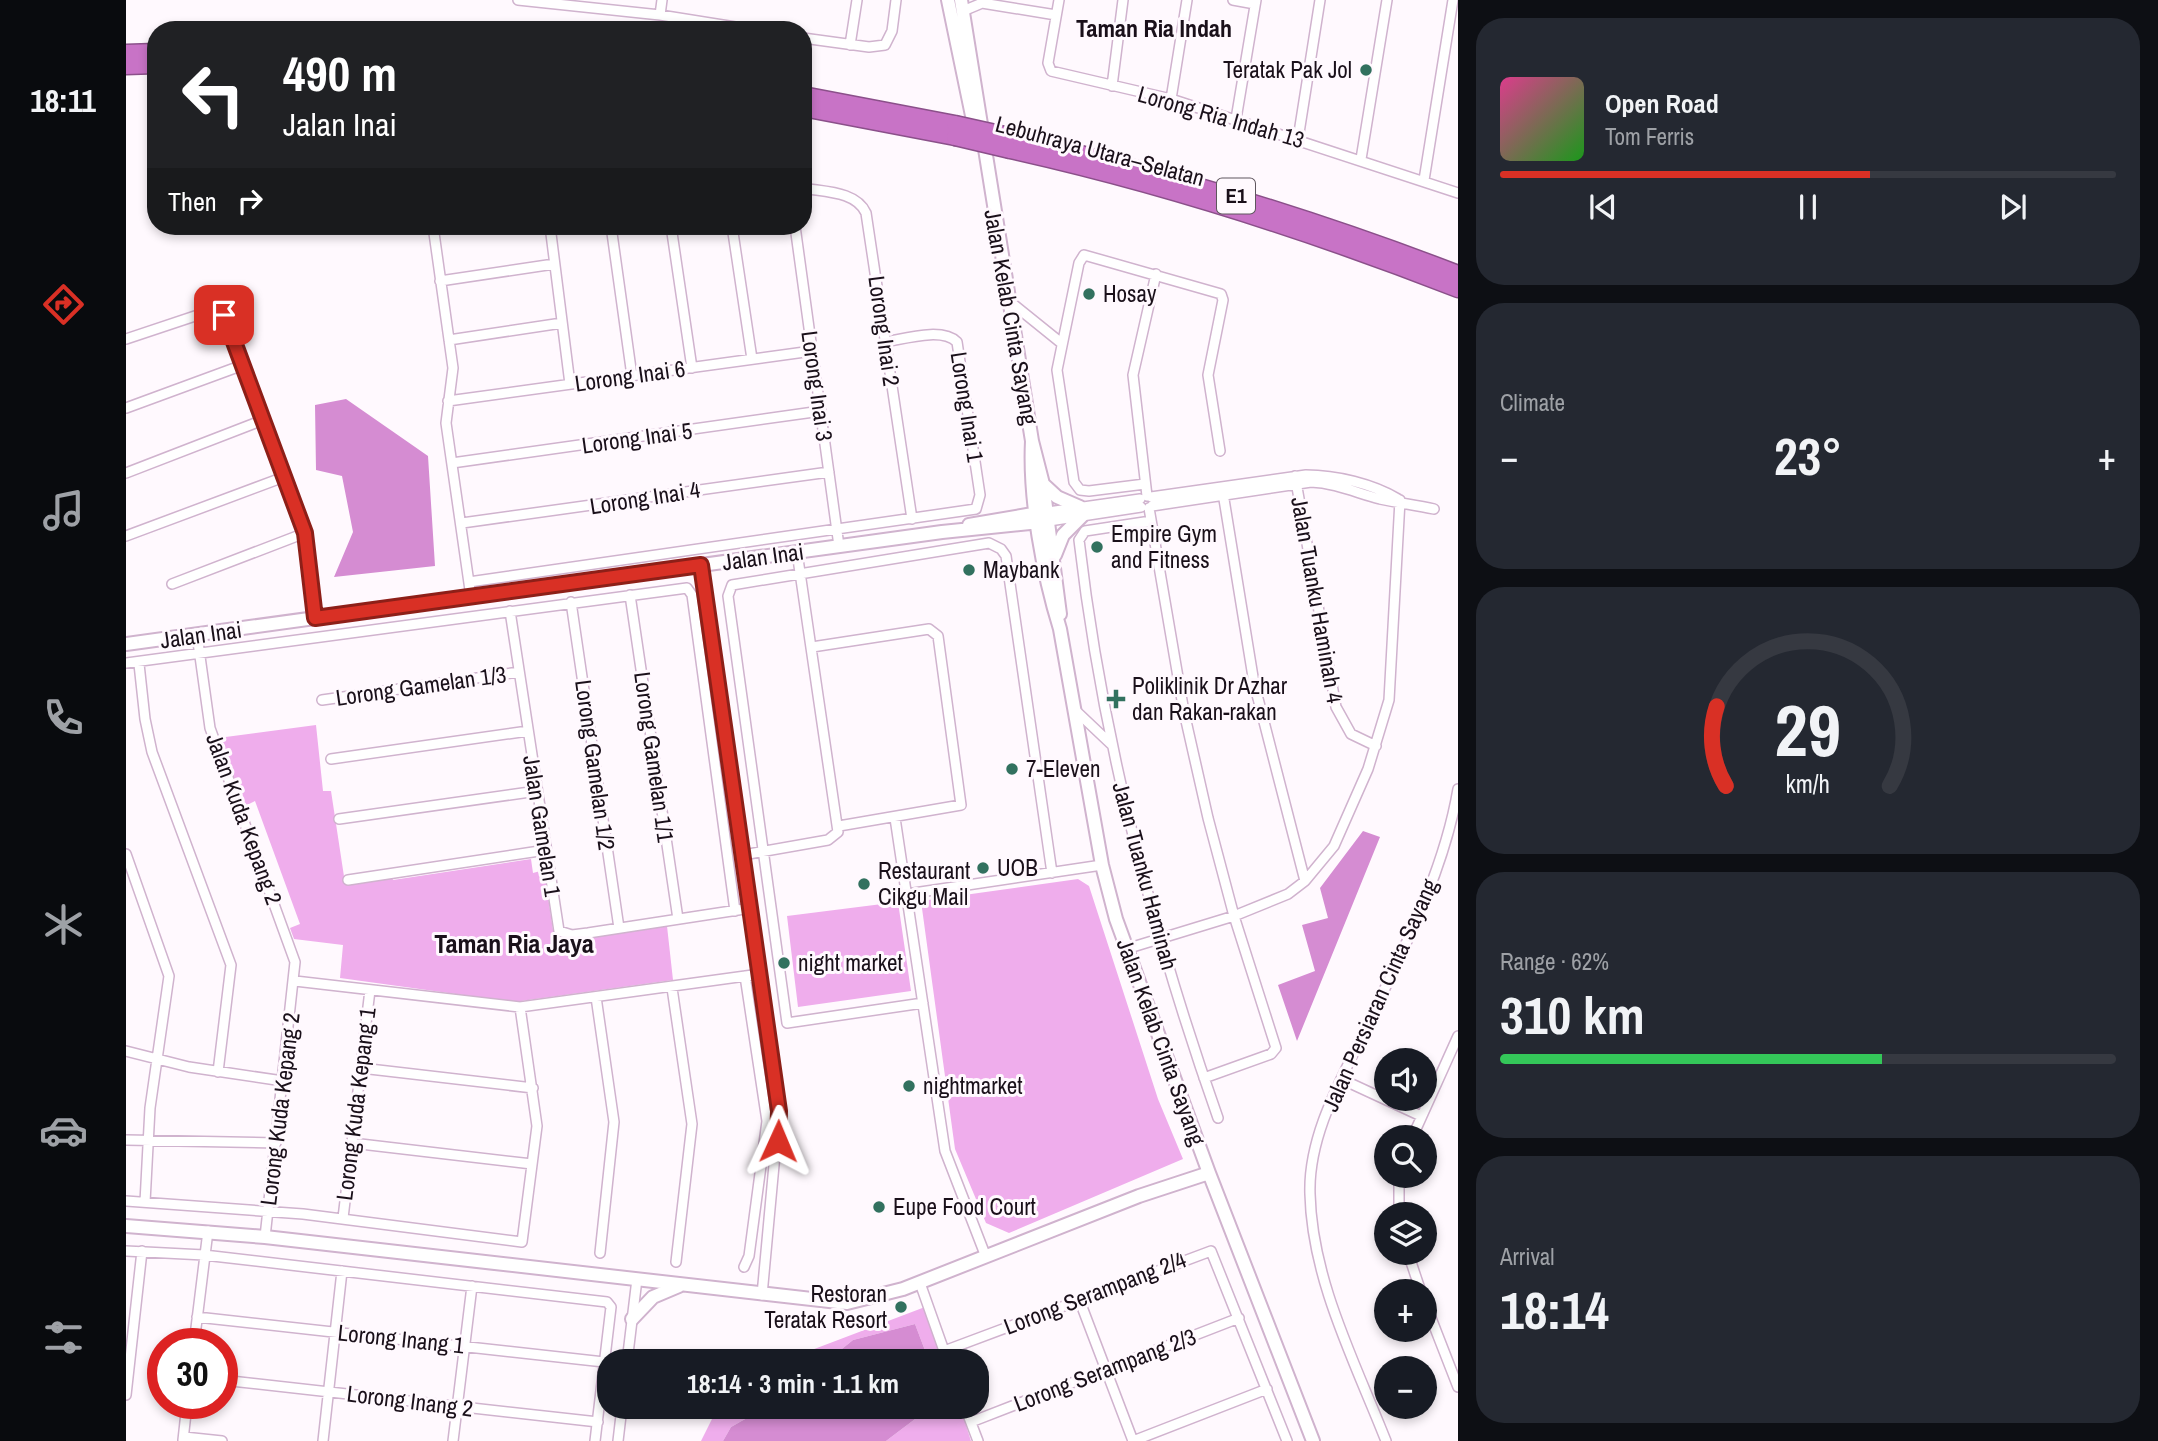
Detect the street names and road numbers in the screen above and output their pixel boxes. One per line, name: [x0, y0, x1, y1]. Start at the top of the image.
street label: Lorong Ria Indah 13: [1134, 78, 1308, 155]
street label: Lebuhraya Utara–Selatan: [992, 108, 1208, 193]
road number: E1: [1217, 178, 1255, 214]
street label: Jalan Kelab Cinta Sayang: [977, 207, 1046, 427]
street label: Lorong Inai 2: [861, 274, 908, 388]
street label: Lorong Inai 3: [794, 329, 841, 443]
street label: Lorong Inai 1: [943, 350, 992, 465]
street label: Lorong Inai 6: [573, 352, 687, 399]
street label: Lorong Inai 5: [580, 414, 694, 461]
street label: Lorong Inai 4: [588, 473, 703, 522]
street label: Jalan Tuanku Haminah 4: [1284, 494, 1351, 706]
street label: Jalan Inai: [720, 535, 806, 578]
street label: Jalan Inai: [158, 613, 244, 656]
street label: Lorong Gamelan 1/3: [334, 658, 508, 713]
street label: Lorong Gamelan 1/1: [627, 670, 682, 845]
street label: Lorong Gamelan 1/2: [568, 678, 623, 852]
street label: Jalan Kuda Kepang 2: [199, 729, 290, 909]
street label: Jalan Gamelan 1: [516, 753, 569, 899]
street label: Jalan Tuanku Haminah: [1106, 779, 1185, 973]
street label: Jalan Persiaran Cinta Sayang: [1314, 873, 1445, 1116]
street label: Jalan Kelab Cinta Sayang: [1110, 934, 1214, 1150]
street label: Lorong Kuda Kepang 1: [328, 1005, 383, 1202]
street label: Lorong Kuda Kepang 2: [252, 1011, 307, 1207]
street label: Lorong Serampang 2/4: [999, 1243, 1191, 1342]
street label: Lorong Inang 1: [336, 1316, 466, 1361]
street label: Lorong Serampang 2/3: [1009, 1320, 1200, 1419]
street label: Lorong Inang 2: [345, 1377, 475, 1424]

